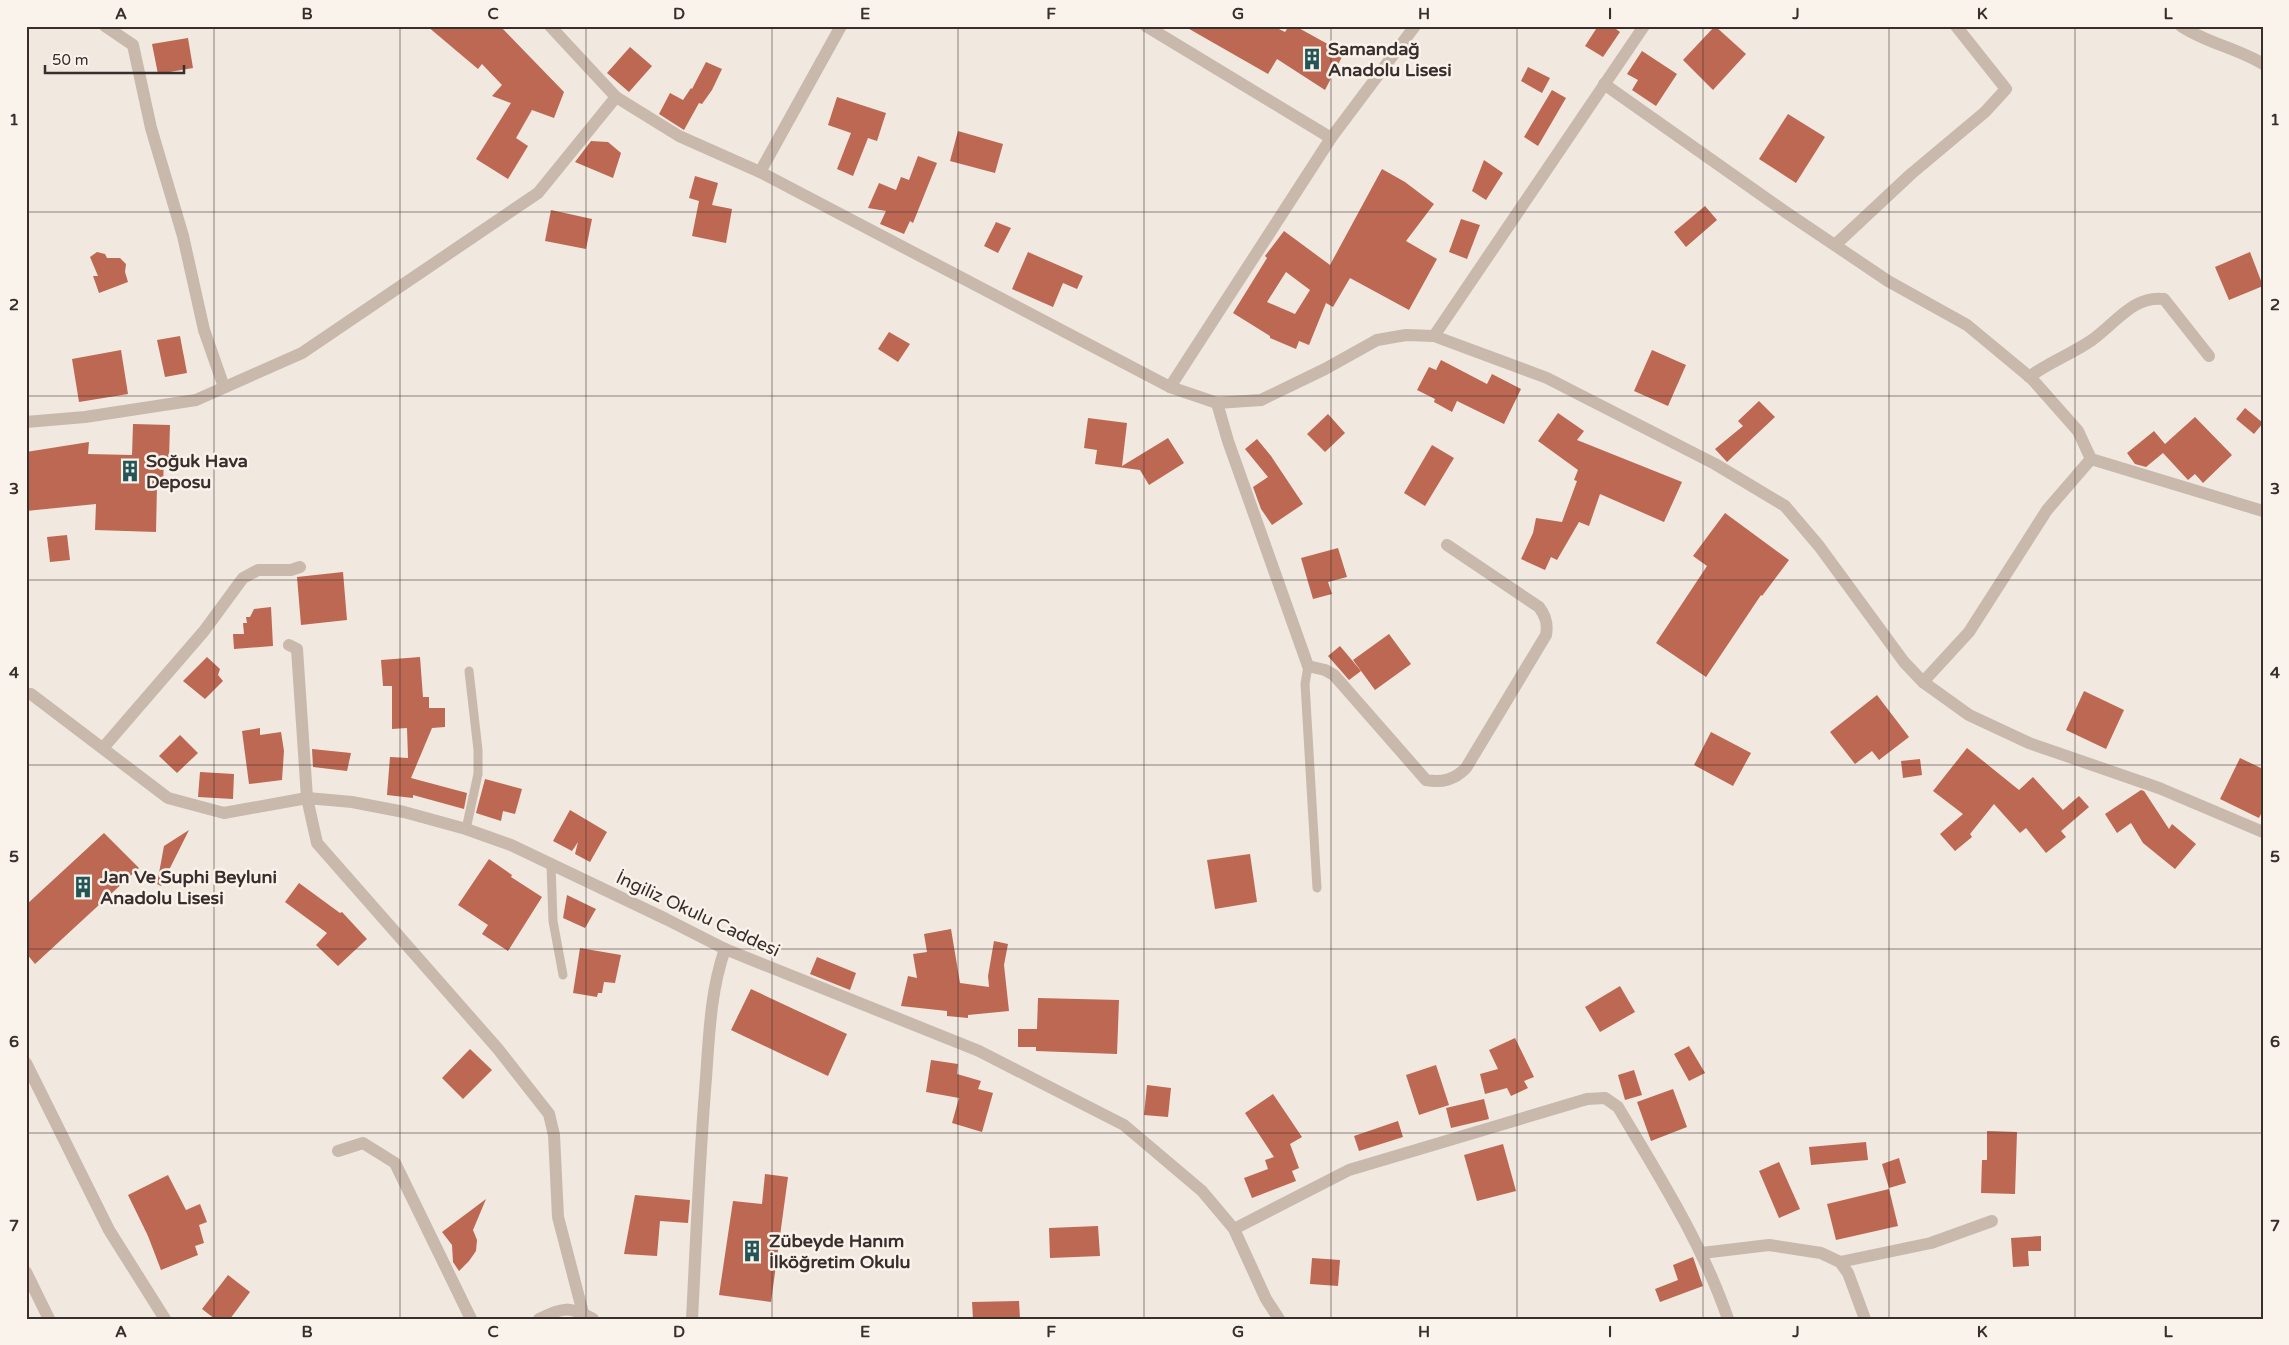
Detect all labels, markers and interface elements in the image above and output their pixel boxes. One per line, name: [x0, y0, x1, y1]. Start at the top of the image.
text: A: [115, 4, 127, 24]
text: B: [301, 4, 313, 24]
text: C: [487, 4, 499, 24]
text: D: [673, 4, 685, 24]
text: E: [860, 4, 870, 24]
text: F: [1046, 4, 1056, 24]
text: G: [1232, 4, 1244, 24]
text: H: [1418, 4, 1430, 24]
text: I: [1608, 4, 1612, 24]
text: J: [1791, 4, 1800, 24]
text: K: [1977, 4, 1988, 24]
text: L: [2163, 4, 2173, 24]
place label: Samandağ Anadolu Lisesi: [1328, 38, 1452, 81]
scale bar: [45, 42, 184, 74]
building icon: Samandağ Anadolu Lisesi: [1299, 46, 1325, 72]
text: 50 m: [52, 51, 89, 69]
text: 1: [9, 110, 19, 130]
text: 1: [2270, 110, 2280, 130]
text: 2: [9, 295, 19, 315]
text: 2: [2270, 295, 2280, 315]
place label: Soğuk Hava Deposu: [146, 450, 248, 493]
building icon: Soğuk Hava Deposu: [117, 458, 143, 484]
text: 3: [9, 479, 19, 499]
text: 3: [2270, 479, 2280, 499]
text: 4: [9, 663, 19, 683]
text: 4: [2270, 663, 2280, 683]
text: 5: [9, 847, 19, 867]
text: 5: [2270, 847, 2280, 867]
place label: Jan Ve Suphi Beyluni Anadolu Lisesi: [99, 866, 277, 909]
street label: İngiliz Okulu Caddesi: [613, 866, 783, 962]
building icon: Jan Ve Suphi Beyluni Anadolu Lisesi: [70, 874, 96, 900]
text: 6: [9, 1032, 19, 1052]
text: 6: [2270, 1032, 2280, 1052]
text: 7: [9, 1216, 19, 1236]
text: 7: [2270, 1216, 2280, 1236]
place label: Zübeyde Hanım İlköğretim Okulu: [769, 1230, 910, 1273]
building icon: Zübeyde Hanım İlköğretim Okulu: [739, 1238, 765, 1264]
text: A: [115, 1322, 127, 1342]
text: B: [301, 1322, 313, 1342]
text: C: [487, 1322, 499, 1342]
text: D: [673, 1322, 685, 1342]
text: E: [860, 1322, 870, 1342]
text: F: [1046, 1322, 1056, 1342]
text: G: [1232, 1322, 1244, 1342]
text: H: [1418, 1322, 1430, 1342]
text: I: [1608, 1322, 1612, 1342]
text: J: [1791, 1322, 1800, 1342]
text: K: [1977, 1322, 1988, 1342]
text: L: [2163, 1322, 2173, 1342]

